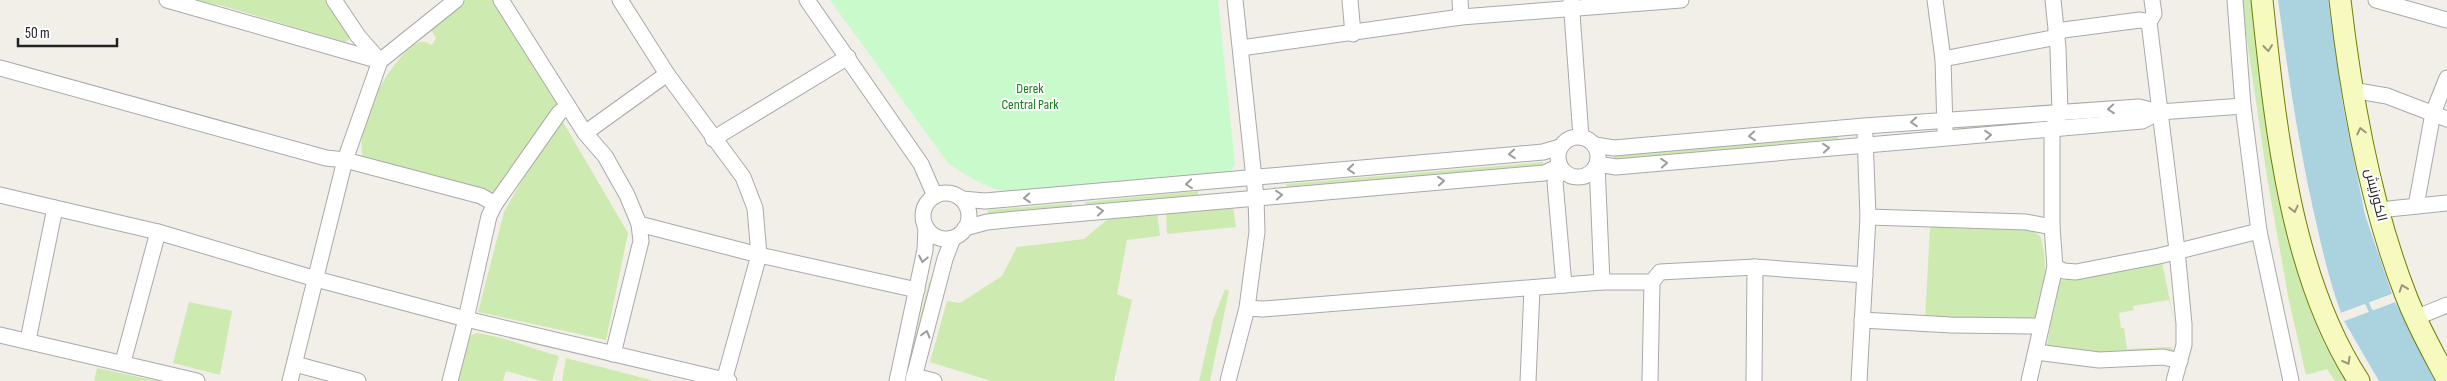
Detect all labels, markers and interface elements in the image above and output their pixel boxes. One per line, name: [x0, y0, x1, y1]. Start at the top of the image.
scale bar: [18, 15, 116, 47]
text: 50 m: [25, 24, 50, 43]
one-way arrow: [2262, 44, 2272, 53]
park label: Derek Central Park: [1001, 80, 1059, 113]
one-way arrow: [2107, 103, 2115, 114]
one-way arrow: [1910, 117, 1918, 128]
one-way arrow: [2356, 126, 2367, 135]
one-way arrow: [1748, 130, 1756, 141]
one-way arrow: [1985, 130, 1993, 141]
one-way arrow: [1823, 143, 1831, 154]
one-way arrow: [1508, 149, 1516, 160]
one-way arrow: [1661, 158, 1669, 169]
one-way arrow: [1346, 164, 1354, 175]
street label: الكورنيش: [2361, 167, 2391, 223]
one-way arrow: [1438, 176, 1446, 187]
one-way arrow: [1184, 178, 1192, 189]
one-way arrow: [1276, 189, 1284, 200]
one-way arrow: [1023, 192, 1031, 203]
one-way arrow: [2288, 204, 2298, 213]
one-way arrow: [1097, 206, 1105, 217]
one-way arrow: [918, 254, 929, 263]
one-way arrow: [2399, 284, 2409, 292]
one-way arrow: [920, 330, 930, 338]
one-way arrow: [2341, 356, 2351, 365]

